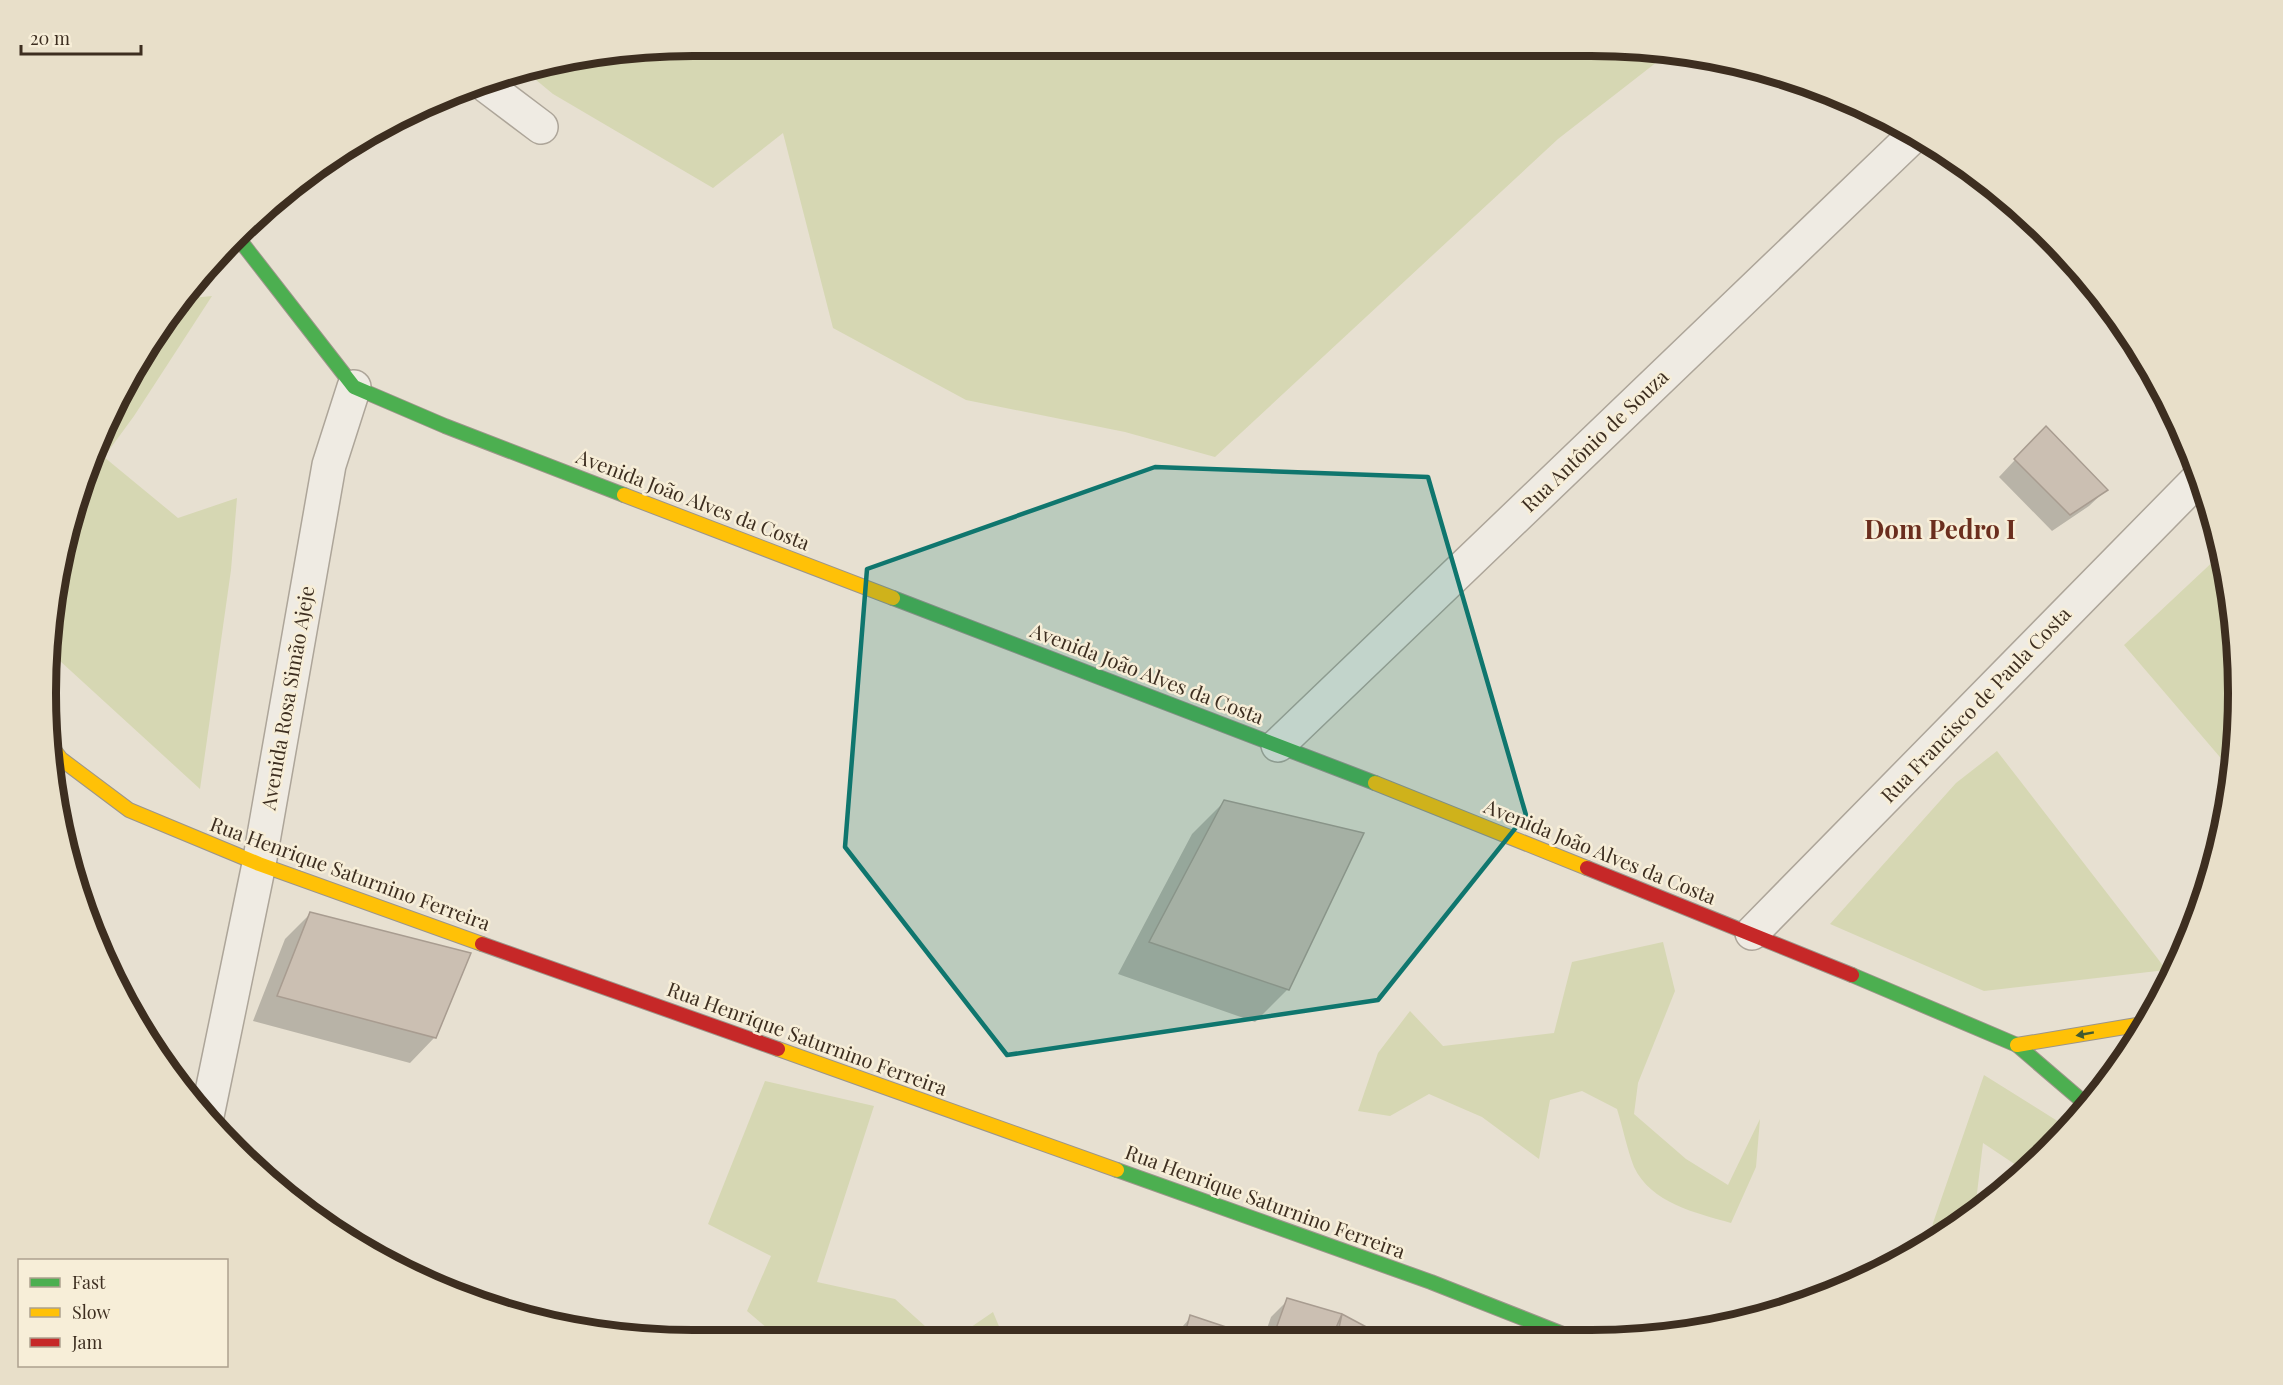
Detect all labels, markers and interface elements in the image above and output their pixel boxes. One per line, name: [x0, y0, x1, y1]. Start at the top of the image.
scale bar: [21, 18, 141, 56]
text: 20 m: [30, 26, 70, 50]
street label: Rua Antônio de Souza: [1515, 363, 1673, 517]
street label: Avenida João Alves da Costa: [572, 441, 814, 556]
district label: Dom Pedro I: [1864, 511, 2016, 546]
street label: Avenida Rosa Simão Ajeje: [253, 584, 320, 813]
street label: Rua Francisco de Paula Costa: [1874, 600, 2076, 808]
street label: Avenida João Alves da Costa: [1026, 615, 1268, 730]
street label: Avenida João Alves da Costa: [1480, 791, 1721, 910]
street label: Rua Henrique Saturnino Ferreira: [207, 809, 494, 936]
street label: Rua Henrique Saturnino Ferreira: [664, 974, 951, 1101]
one-way arrow: [2076, 1030, 2095, 1039]
street label: Rua Henrique Saturnino Ferreira: [1122, 1137, 1409, 1264]
legend: [18, 1259, 228, 1367]
text: Fast: [72, 1270, 106, 1294]
text: Slow: [72, 1300, 110, 1324]
text: Jam: [71, 1330, 102, 1354]

